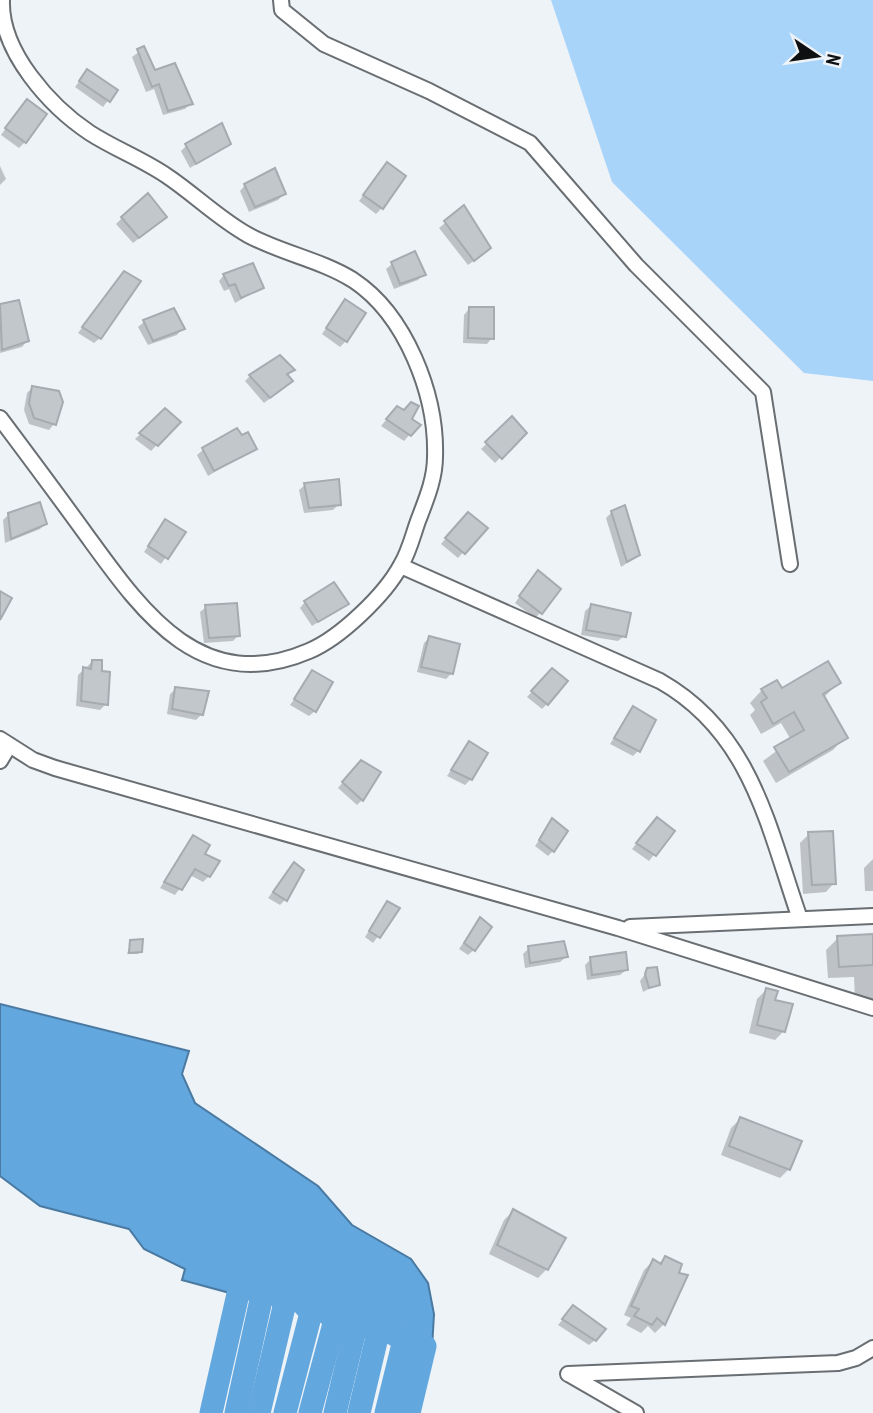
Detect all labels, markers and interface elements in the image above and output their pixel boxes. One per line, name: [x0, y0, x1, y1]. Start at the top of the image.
north arrow: [782, 21, 852, 91]
text: N: [821, 52, 846, 68]

